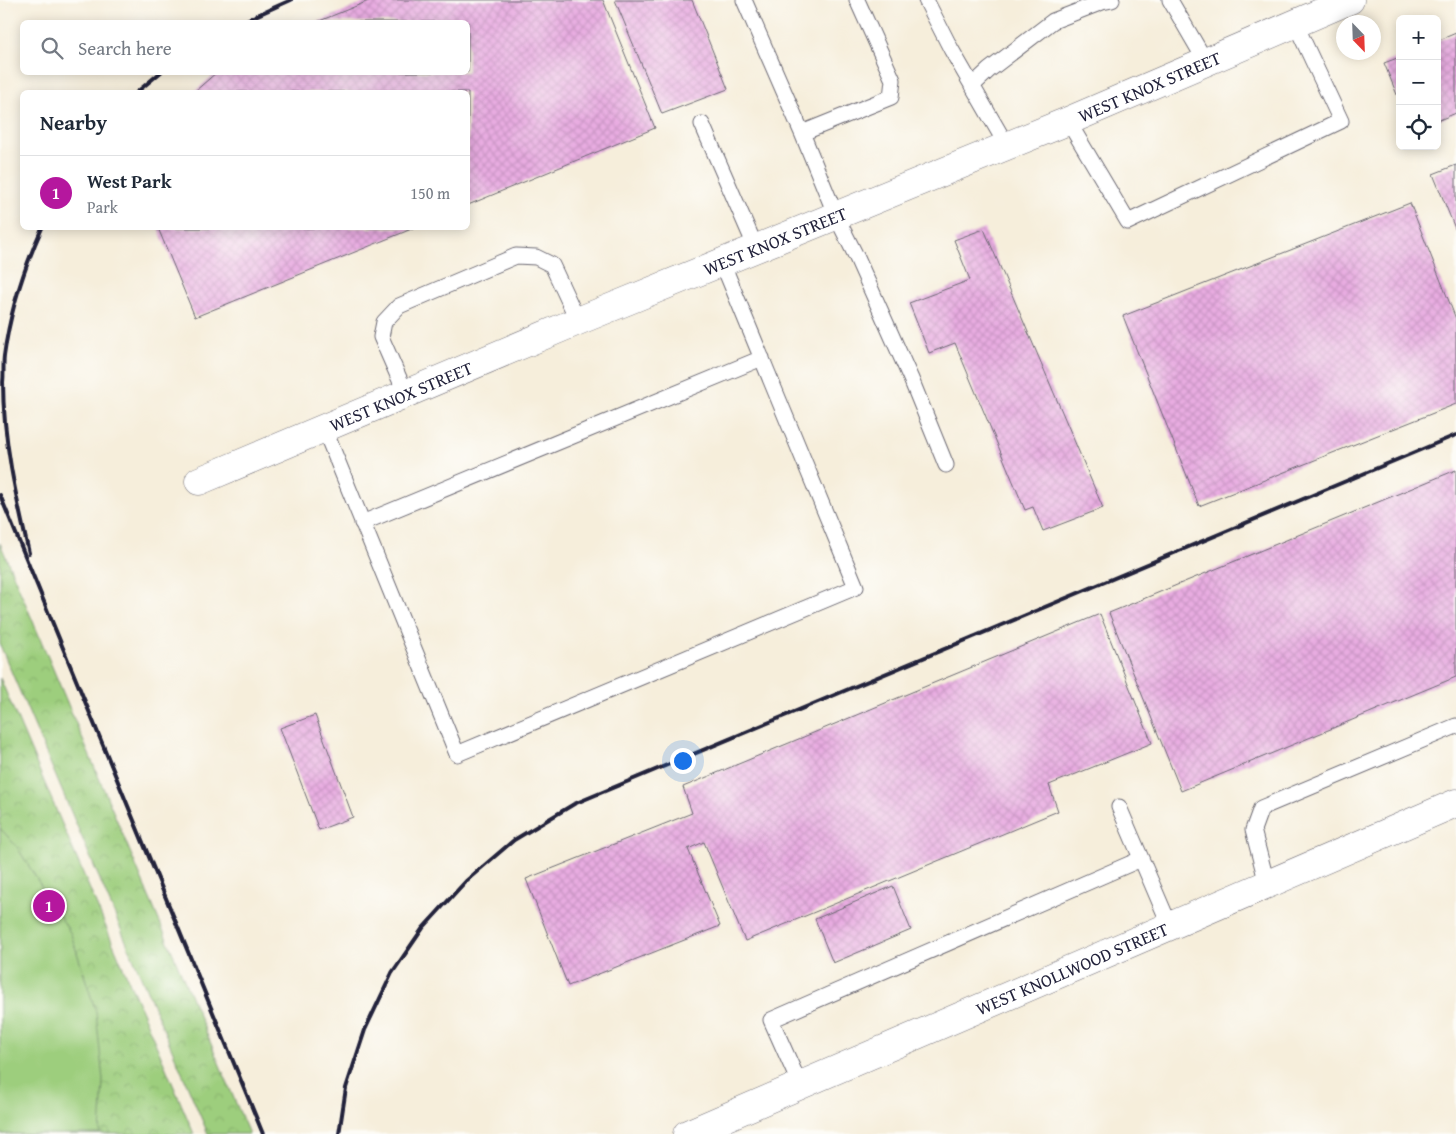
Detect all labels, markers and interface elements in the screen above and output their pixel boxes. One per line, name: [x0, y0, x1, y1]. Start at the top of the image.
north arrow: [1336, 15, 1381, 60]
map controls: [1396, 15, 1441, 150]
button: +: [1396, 15, 1441, 60]
search box: [20, 20, 470, 75]
icon: search: [38, 34, 66, 62]
text: Search here: [78, 34, 172, 62]
street label: WEST KNOX STREET: [1074, 44, 1225, 129]
button: −: [1396, 60, 1441, 105]
button: locate: [1396, 105, 1441, 150]
text: Nearby: [40, 107, 107, 138]
text: West Park: [87, 167, 172, 195]
text: 1: [52, 181, 60, 205]
text: 150 m: [410, 181, 450, 205]
text: Park: [87, 195, 118, 219]
street label: WEST KNOX STREET: [699, 199, 851, 282]
street label: WEST KNOX STREET: [325, 354, 476, 438]
your location: [670, 748, 696, 774]
pin: 1: [33, 887, 65, 925]
street label: WEST KNOLLWOOD STREET: [971, 915, 1172, 1022]

